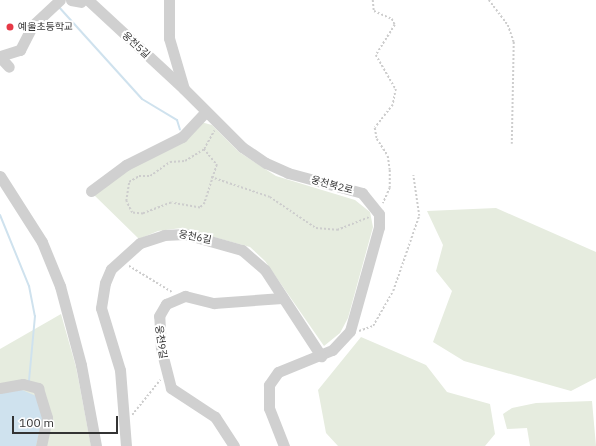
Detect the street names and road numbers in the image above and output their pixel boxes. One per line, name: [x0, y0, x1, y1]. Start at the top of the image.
street label: 웅천5길: [120, 29, 152, 61]
street label: 웅천북2로: [310, 174, 354, 196]
street label: 웅천6길: [177, 228, 213, 246]
street label: 웅천9길: [153, 325, 169, 359]

